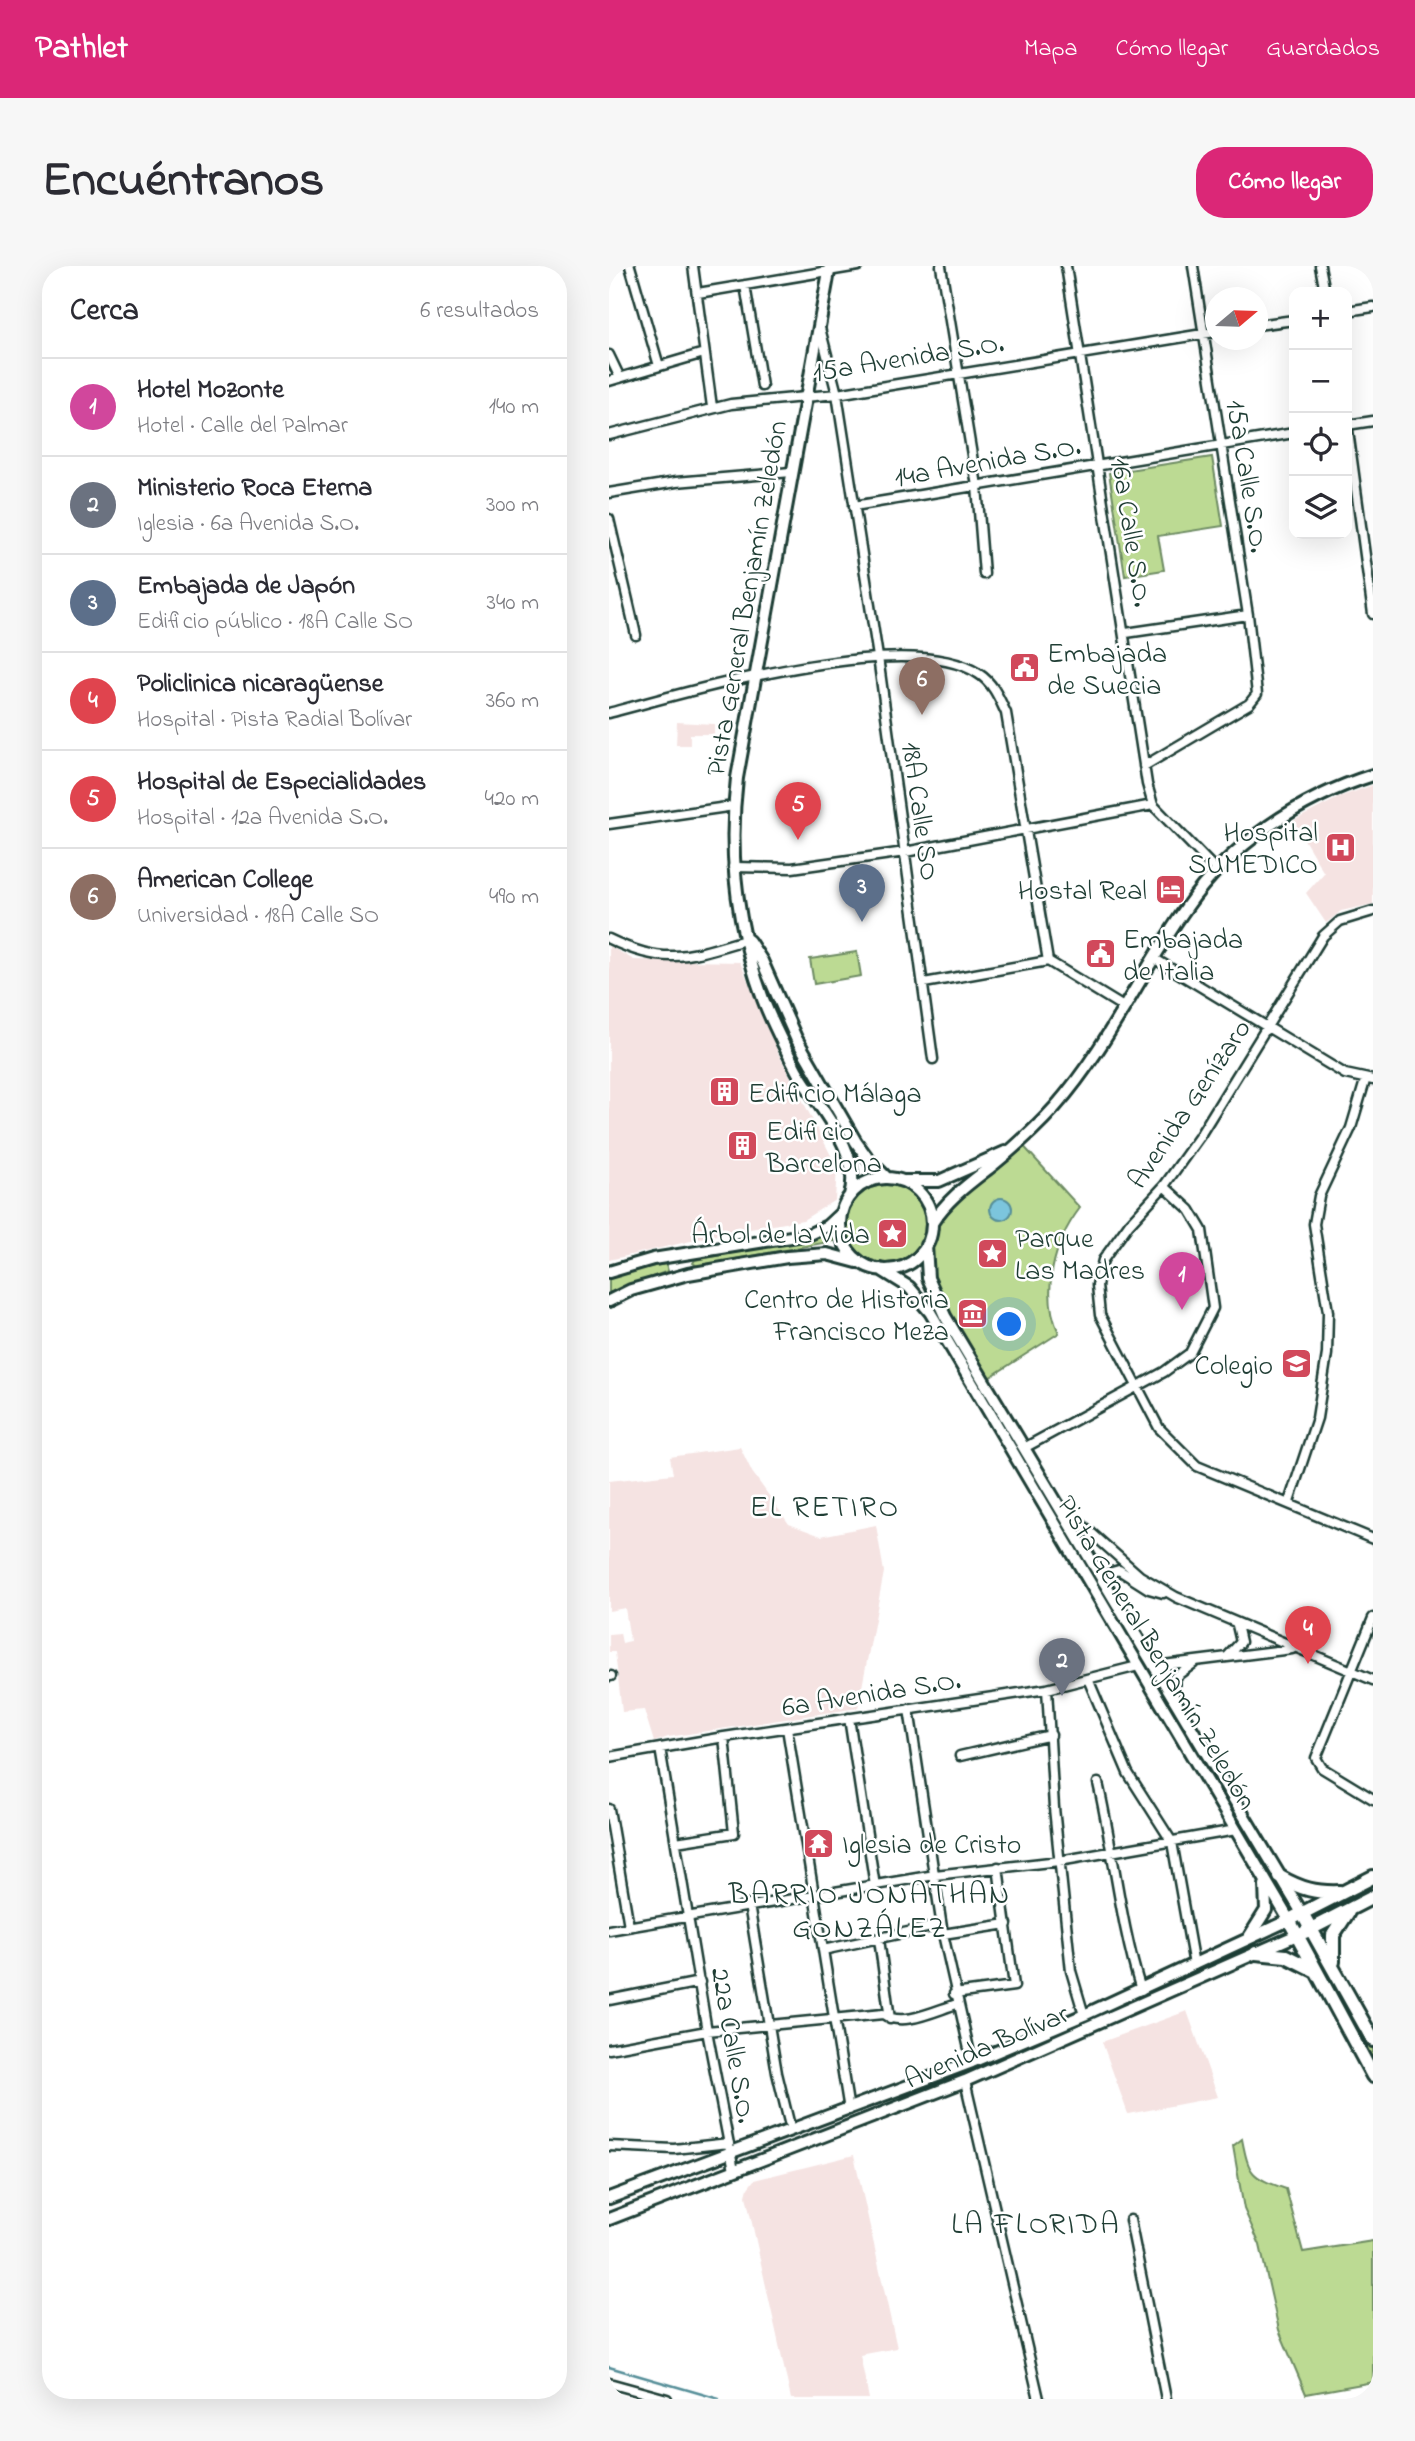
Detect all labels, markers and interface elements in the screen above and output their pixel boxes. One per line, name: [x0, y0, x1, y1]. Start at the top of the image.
text: Pathlet: [35, 25, 128, 73]
text: Mapa: [1024, 32, 1077, 67]
text: Cómo llegar: [1115, 32, 1228, 67]
text: Guardados: [1266, 32, 1380, 67]
text: Encuéntranos: [42, 146, 324, 218]
button: Cómo llegar: [1196, 147, 1373, 218]
north arrow: [1205, 287, 1268, 350]
map controls: [1289, 287, 1352, 539]
button: +: [1289, 287, 1352, 350]
text: Cerca: [70, 290, 139, 334]
text: 6 resultados: [420, 295, 539, 328]
street label: 15a Avenida S.O.: [810, 324, 1007, 395]
button: −: [1289, 350, 1352, 413]
text: Hotel Mozonte: [137, 372, 284, 410]
text: 1: [89, 391, 97, 424]
text: 140 m: [489, 391, 539, 424]
street label: 15a Calle S.O.: [1213, 397, 1278, 556]
text: Hotel · Calle del Palmar: [137, 410, 348, 443]
button: locate: [1289, 413, 1352, 476]
street label: Pista General Benjamín Zeledón: [697, 417, 800, 780]
street label: 14a Avenida S.O.: [891, 427, 1084, 500]
street label: 16a Calle S.O.: [1098, 455, 1162, 610]
text: Ministerio Roca Eterna: [137, 470, 372, 508]
button: layers: [1289, 476, 1352, 539]
text: 2: [87, 489, 99, 522]
text: 300 m: [486, 489, 539, 522]
text: Iglesia · 6a Avenida S.O.: [137, 508, 359, 541]
text: Embajada de Japón: [137, 568, 355, 606]
text: 3: [88, 587, 98, 620]
text: 340 m: [486, 587, 539, 620]
text: Edificio público · 18A Calle SO: [137, 606, 413, 639]
place label: Embajada de Suecia: [1047, 635, 1167, 708]
public building icon: Embajada de Suecia: [1007, 651, 1041, 685]
pin: 6: [899, 657, 945, 715]
text: Policlinica nicaragüense: [137, 666, 383, 704]
text: 4: [88, 685, 98, 718]
text: 360 m: [486, 685, 539, 718]
text: Hospital · Pista Radial Bolívar: [137, 704, 412, 737]
street label: 18A Calle SO: [889, 740, 949, 883]
text: Hospital de Especialidades: [137, 764, 426, 802]
pin: 5: [775, 782, 821, 840]
text: 5: [86, 783, 100, 816]
text: 420 m: [485, 783, 539, 816]
text: Hospital · 12a Avenida S.O.: [137, 802, 388, 835]
place label: Hospital SUMEDICO: [1188, 814, 1318, 887]
hospital icon: Hospital SUMEDICO: [1324, 830, 1358, 864]
text: American College: [137, 862, 313, 900]
pin: 3: [839, 864, 885, 922]
place label: Hostal Real: [1018, 872, 1147, 913]
hotel icon: Hostal Real: [1153, 872, 1187, 906]
text: 6: [88, 881, 98, 914]
text: 490 m: [489, 881, 539, 914]
text: Universidad · 18A Calle SO: [137, 900, 379, 933]
place label: Embajada de Italia: [1123, 921, 1243, 994]
public building icon: Embajada de Italia: [1083, 937, 1117, 971]
street label: Avenida Genízaro: [1119, 1012, 1263, 1198]
building icon: Edificio Málaga: [708, 1075, 742, 1109]
place label: Edificio Málaga: [748, 1075, 922, 1116]
place label: Edificio Barcelona: [765, 1113, 882, 1186]
building icon: Edificio Barcelona: [726, 1129, 760, 1163]
place label: Árbol de la Vida: [691, 1216, 870, 1257]
place icon: Árbol de la Vida: [876, 1216, 910, 1250]
place label: Parque Las Madres: [1015, 1220, 1145, 1293]
place icon: Parque Las Madres: [975, 1236, 1009, 1270]
pin: 1: [1159, 1252, 1205, 1310]
place label: Centro de Historia Francisco Meza: [744, 1281, 949, 1354]
museum icon: Centro de Historia Francisco Meza: [955, 1297, 989, 1331]
your location: [992, 1307, 1026, 1341]
place label: Colegio: [1194, 1347, 1273, 1388]
school or university icon: Colegio: [1279, 1347, 1313, 1381]
district label: EL RETIRO: [750, 1487, 900, 1531]
street label: Pista General Benjamín Zeledón: [1045, 1489, 1265, 1819]
pin: 4: [1285, 1606, 1331, 1664]
pin: 2: [1039, 1638, 1085, 1696]
street label: 6a Avenida S.O.: [779, 1661, 964, 1730]
temple icon: Iglesia de Cristo: [802, 1826, 836, 1860]
place label: Iglesia de Cristo: [842, 1826, 1021, 1867]
district label: BARRIO JONATHAN GONZÁLEZ: [728, 1874, 1011, 1952]
street label: 22a Calle S.O.: [698, 1965, 765, 2127]
street label: Avenida Bolívar: [899, 1995, 1076, 2101]
district label: LA FLORIDA: [951, 2204, 1121, 2248]

